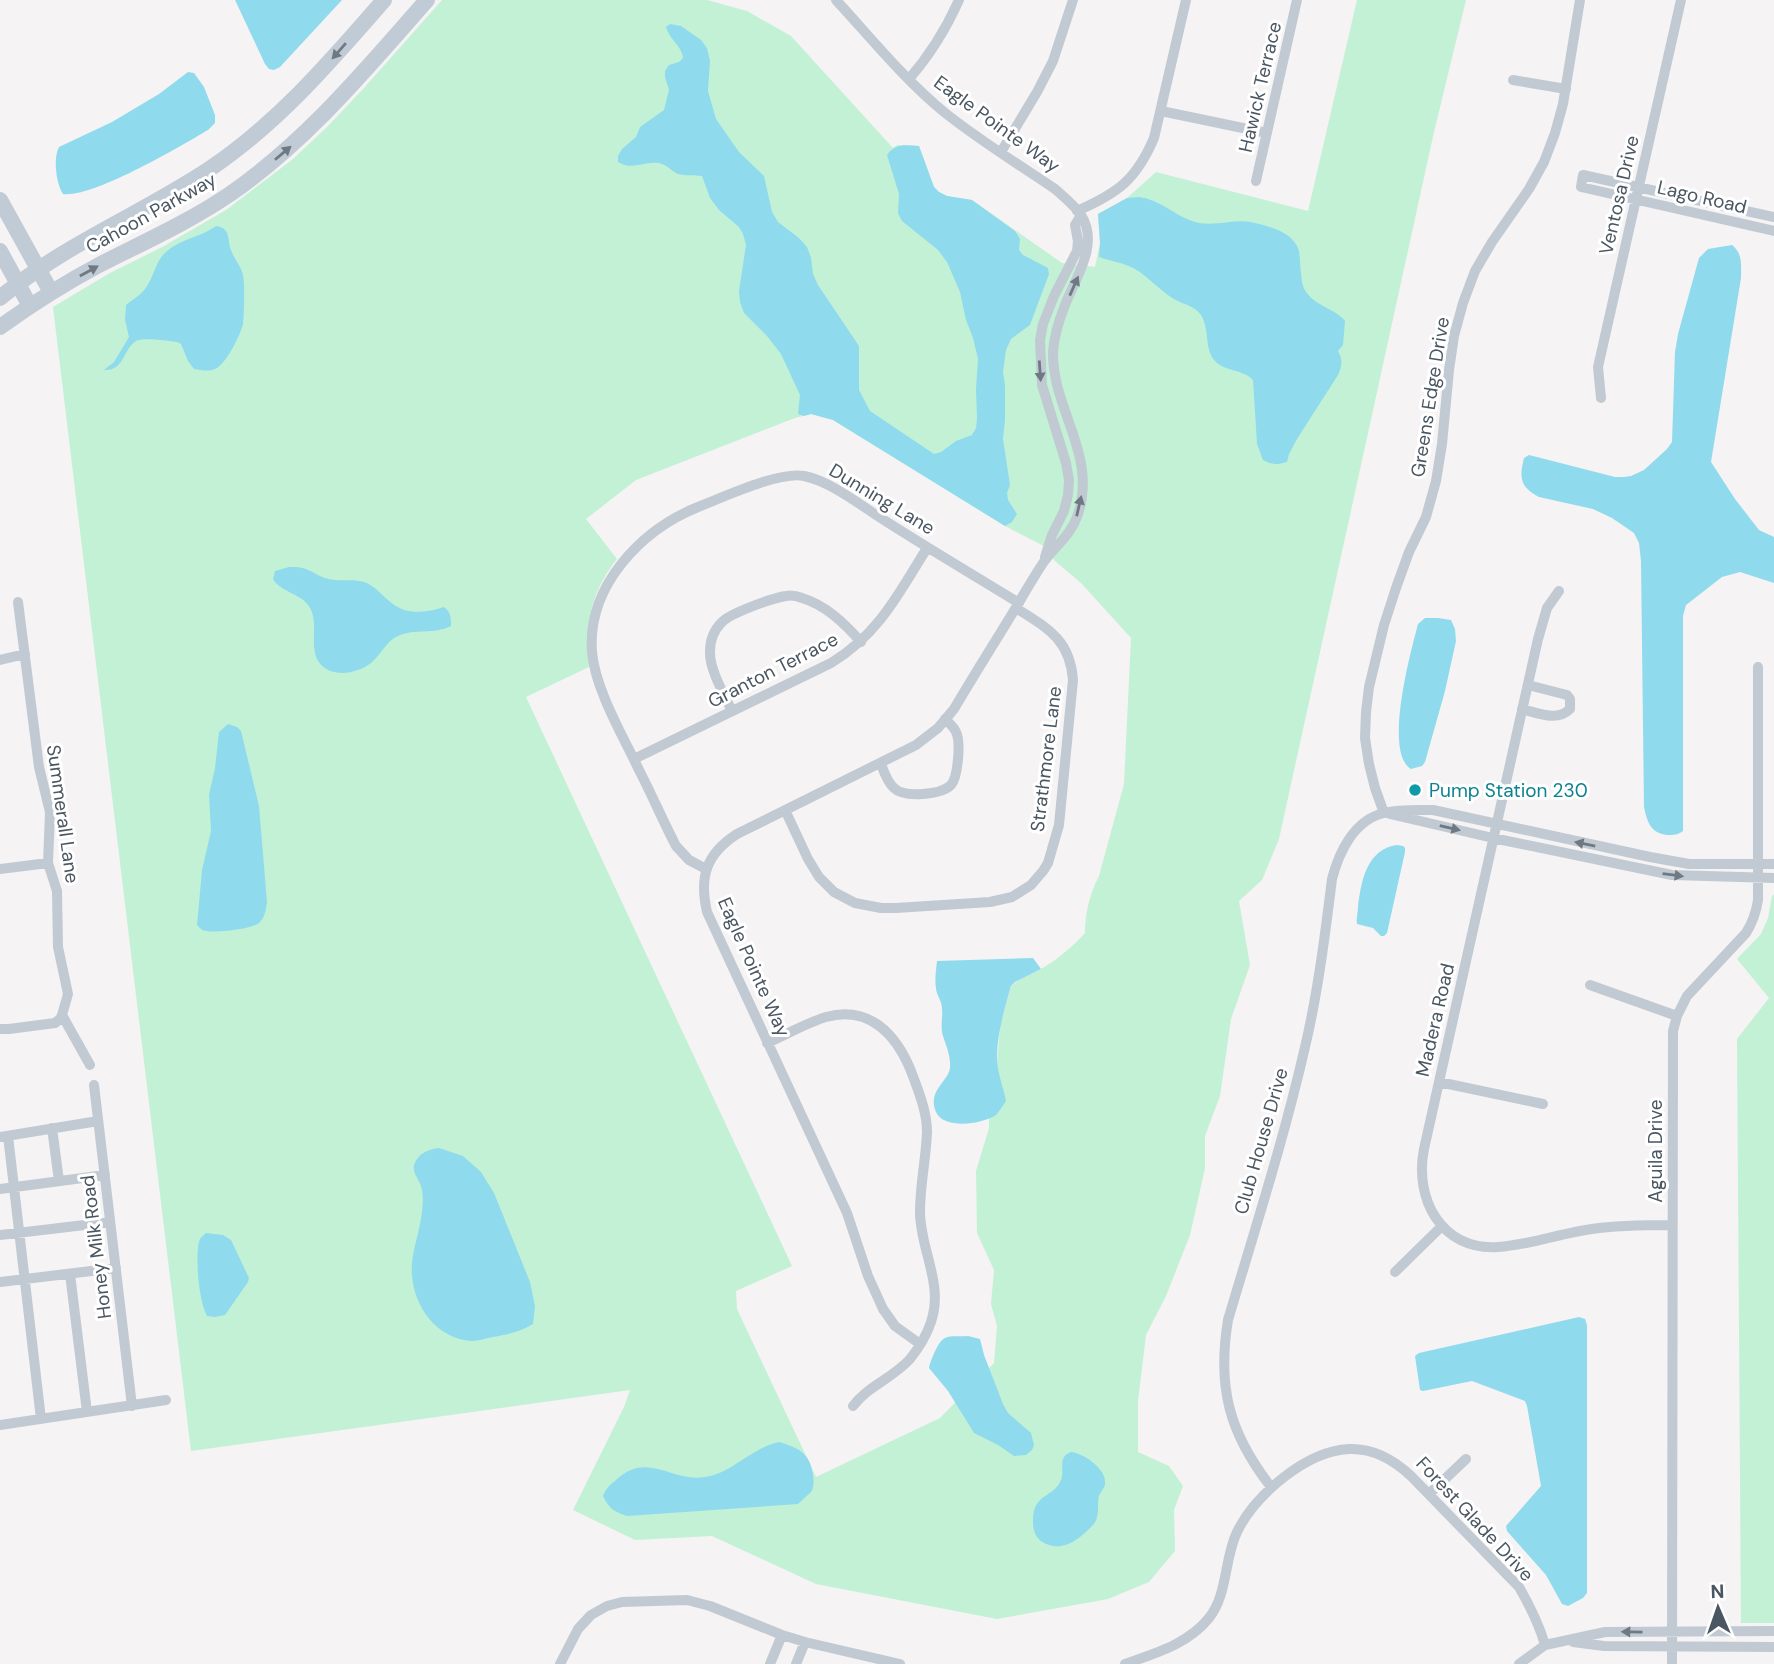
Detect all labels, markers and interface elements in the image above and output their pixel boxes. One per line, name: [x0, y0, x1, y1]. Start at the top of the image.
street label: Hawick Terrace: [1233, 19, 1287, 155]
one-way arrow: [331, 42, 347, 59]
street label: Eagle Pointe Way: [929, 70, 1065, 178]
street label: Ventosa Drive: [1593, 133, 1645, 257]
one-way arrow: [274, 146, 291, 161]
street label: Cahoon Parkway: [81, 167, 221, 259]
street label: Lago Road: [1655, 175, 1749, 219]
one-way arrow: [79, 265, 99, 276]
one-way arrow: [1068, 276, 1080, 296]
street label: Greens Edge Drive: [1405, 315, 1455, 479]
one-way arrow: [1035, 360, 1046, 382]
street label: Dunning Lane: [825, 458, 939, 540]
one-way arrow: [1074, 494, 1085, 516]
street label: Granton Terrace: [704, 626, 842, 714]
street label: Strathmore Lane: [1025, 685, 1067, 833]
street label: Summerall Lane: [41, 743, 85, 885]
place label: Pump Station 230: [1429, 778, 1588, 803]
marker: Pump Station 230: [1407, 782, 1423, 798]
one-way arrow: [1439, 823, 1461, 834]
one-way arrow: [1574, 838, 1596, 849]
one-way arrow: [1662, 869, 1684, 880]
street label: Eagle Pointe Way: [712, 893, 796, 1041]
street label: Madera Road: [1410, 961, 1460, 1079]
street label: Club House Drive: [1228, 1065, 1294, 1217]
street label: Aguila Drive: [1643, 1099, 1668, 1203]
street label: Honey Milk Road: [75, 1174, 117, 1320]
street label: Forest Glade Drive: [1411, 1451, 1539, 1587]
north arrow: [1683, 1573, 1753, 1643]
text: N: [1710, 1579, 1725, 1604]
one-way arrow: [1621, 1626, 1643, 1637]

